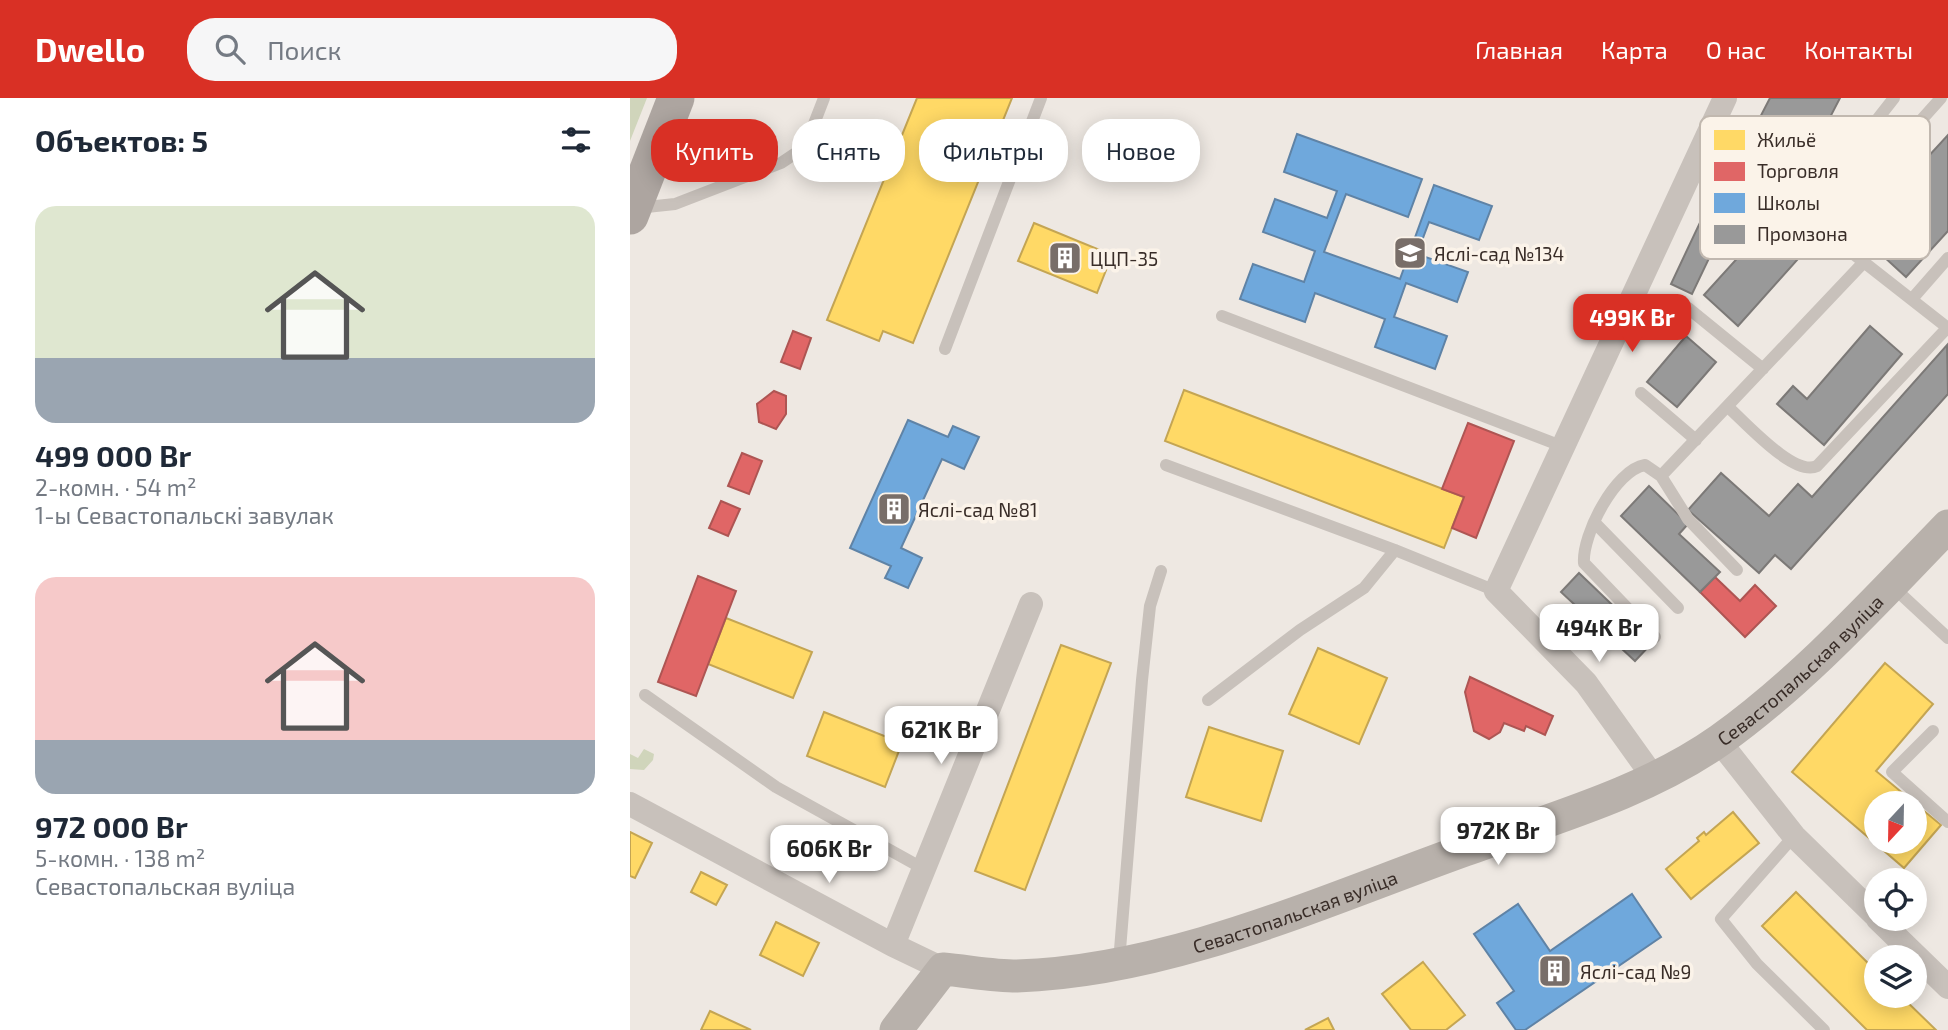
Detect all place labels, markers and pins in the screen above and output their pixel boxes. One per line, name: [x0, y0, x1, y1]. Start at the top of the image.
school or university icon: Яслі-сад №134: [1391, 234, 1429, 272]
building icon: ЦЦП-35: [1046, 239, 1084, 277]
place label: Яслі-сад №134: [1434, 242, 1564, 265]
place label: ЦЦП-35: [1090, 247, 1158, 270]
pin: 499K Br: [1567, 294, 1697, 354]
building icon: Яслі-сад №81: [875, 490, 913, 528]
place label: Яслі-сад №81: [918, 498, 1038, 521]
pin: 494K Br: [1534, 604, 1664, 664]
pin: 621K Br: [876, 706, 1006, 766]
pin: 972K Br: [1433, 808, 1563, 867]
pin: 606K Br: [764, 826, 894, 885]
building icon: Яслі-сад №9: [1536, 952, 1574, 990]
place label: Яслі-сад №9: [1580, 960, 1691, 983]

